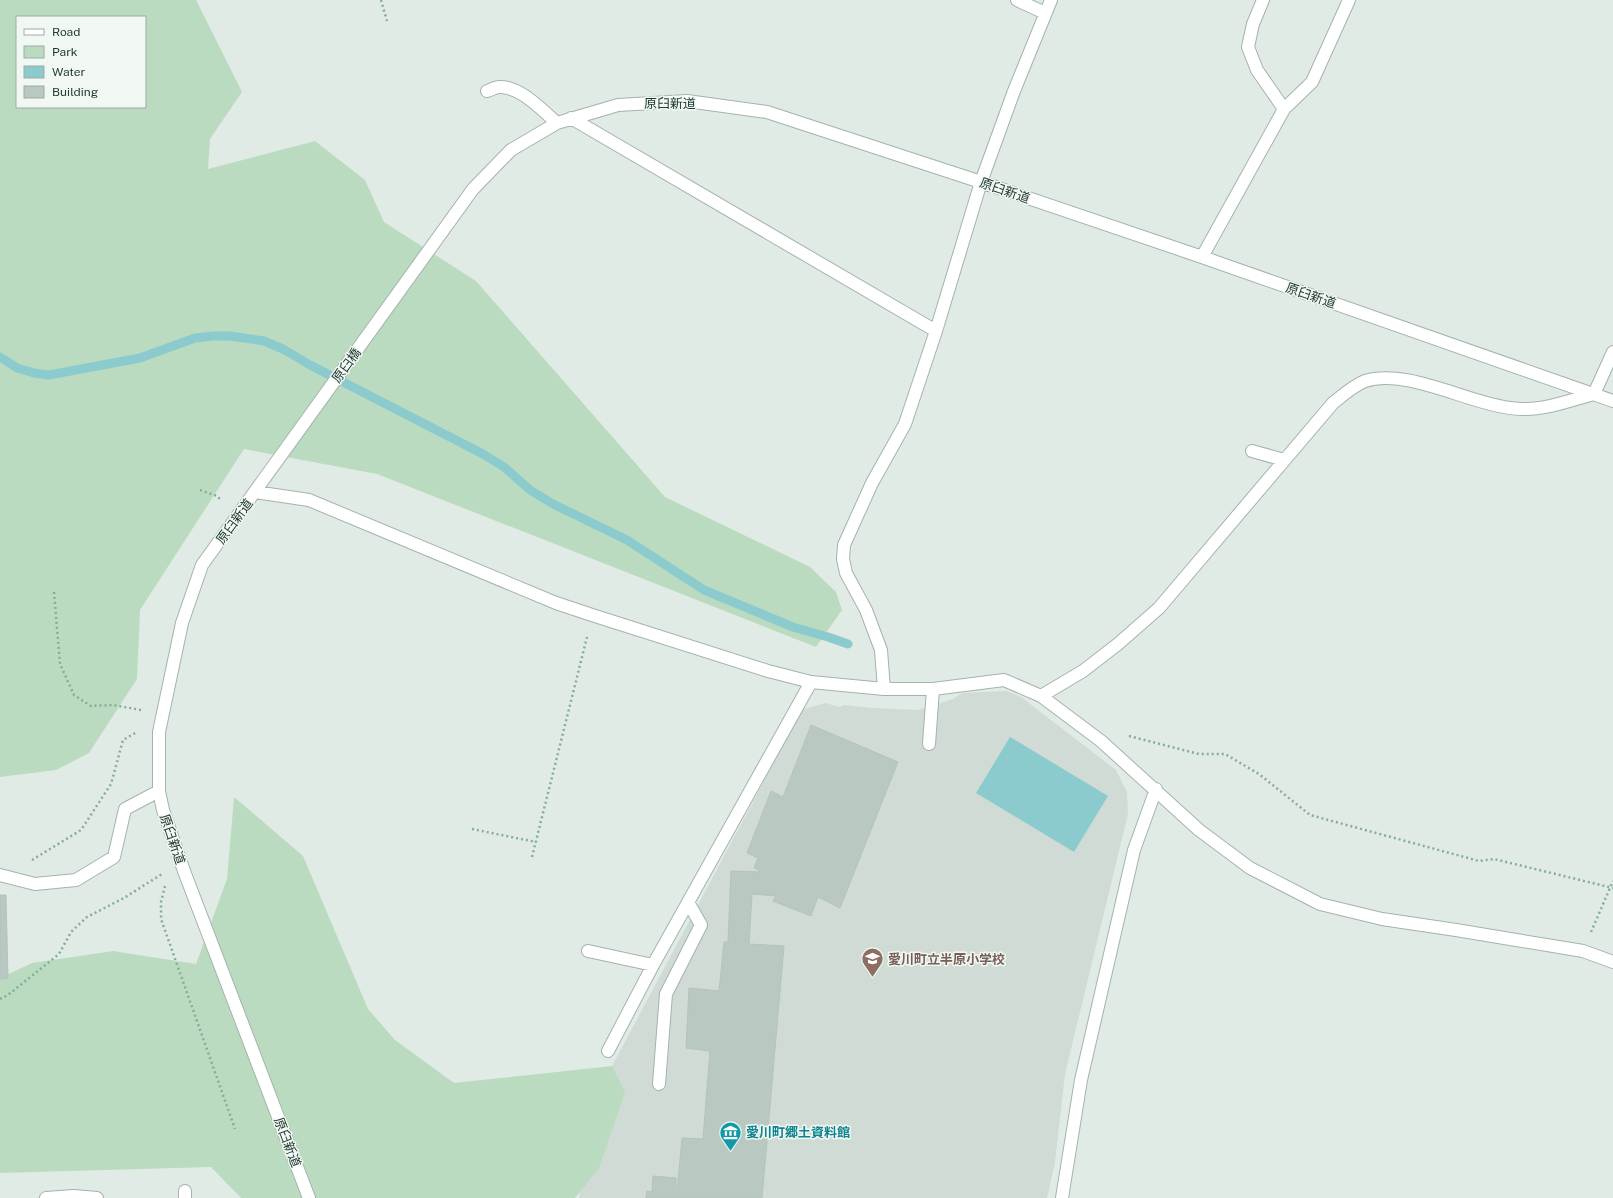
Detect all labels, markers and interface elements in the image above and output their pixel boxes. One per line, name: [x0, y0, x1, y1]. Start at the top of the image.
legend: [16, 16, 146, 108]
text: Road: [52, 25, 80, 39]
text: Park: [52, 45, 78, 59]
text: Water: [52, 65, 86, 79]
text: Building: [52, 85, 98, 99]
street label: 原臼新道: [644, 96, 696, 111]
street label: 原臼新道: [978, 175, 1032, 206]
street label: 原臼新道: [1284, 280, 1338, 311]
street label: 原臼橋: [329, 345, 364, 385]
street label: 原臼新道: [213, 496, 256, 547]
street label: 原臼新道: [157, 812, 188, 866]
school or university icon: 愛川町立半原小学校: [860, 946, 886, 979]
place label: 愛川町立半原小学校: [888, 952, 1005, 967]
street label: 原臼新道: [271, 1115, 304, 1169]
museum icon: 愛川町郷土資料館: [717, 1119, 743, 1152]
place label: 愛川町郷土資料館: [746, 1125, 850, 1140]

